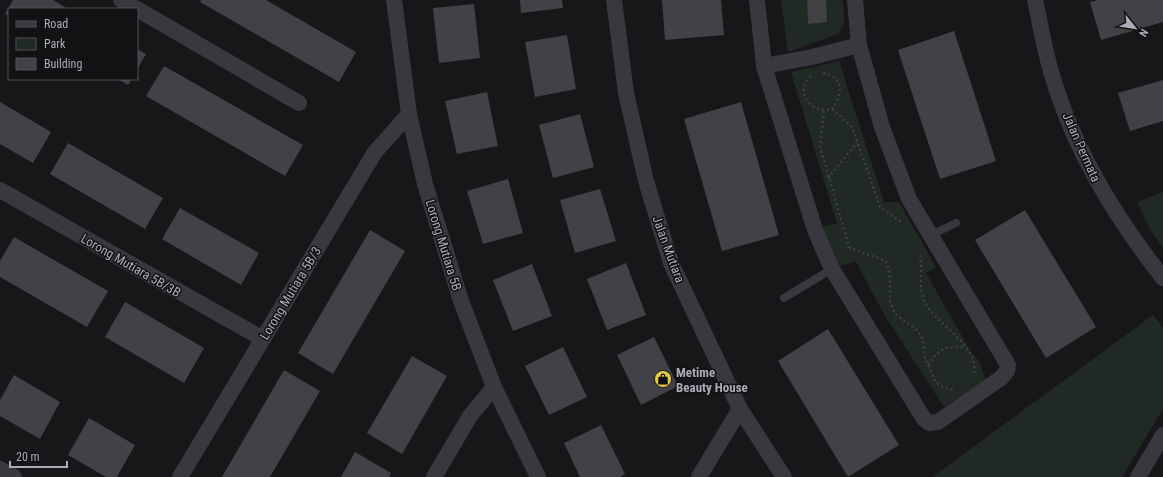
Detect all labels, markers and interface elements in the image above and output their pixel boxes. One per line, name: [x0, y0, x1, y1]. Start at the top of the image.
legend: [8, 8, 138, 80]
north arrow: [1115, 8, 1155, 48]
text: Road: [44, 17, 68, 31]
text: N: [1136, 27, 1151, 39]
text: Park: [44, 37, 66, 51]
text: Building: [44, 57, 82, 71]
street label: Jalan Permata: [1060, 110, 1104, 184]
street label: Lorong Mutiara 5B: [423, 198, 464, 292]
street label: Jalan Mutiara: [649, 214, 688, 285]
street label: Lorong Mutiara 5B/3B: [78, 231, 183, 300]
street label: Lorong Mutiara 5B/3: [257, 244, 324, 342]
place label: Metime Beauty House: [676, 365, 748, 395]
shop icon: Metime Beauty House: [653, 369, 673, 389]
scale bar: [10, 443, 67, 469]
text: 20 m: [16, 450, 40, 464]

